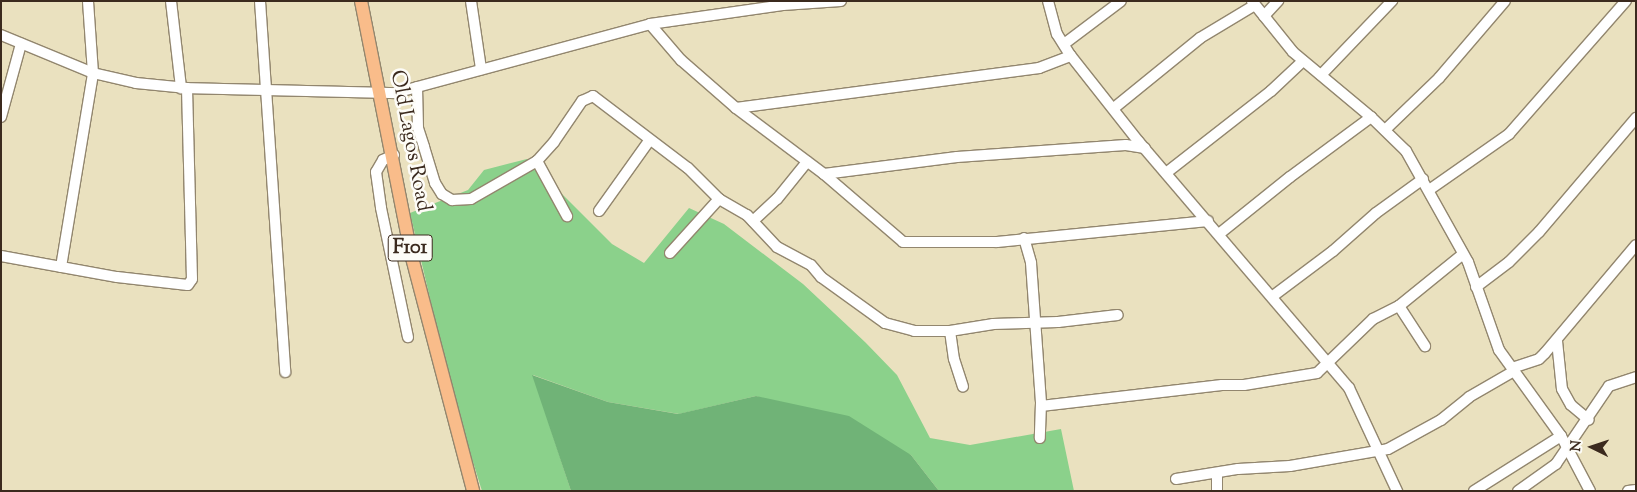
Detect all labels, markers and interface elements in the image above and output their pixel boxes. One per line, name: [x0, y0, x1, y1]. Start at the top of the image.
street label: Old Lagos Road: [384, 68, 436, 214]
road number: F101: [388, 230, 432, 266]
north arrow: [1567, 422, 1617, 472]
text: N: [1567, 440, 1587, 452]

